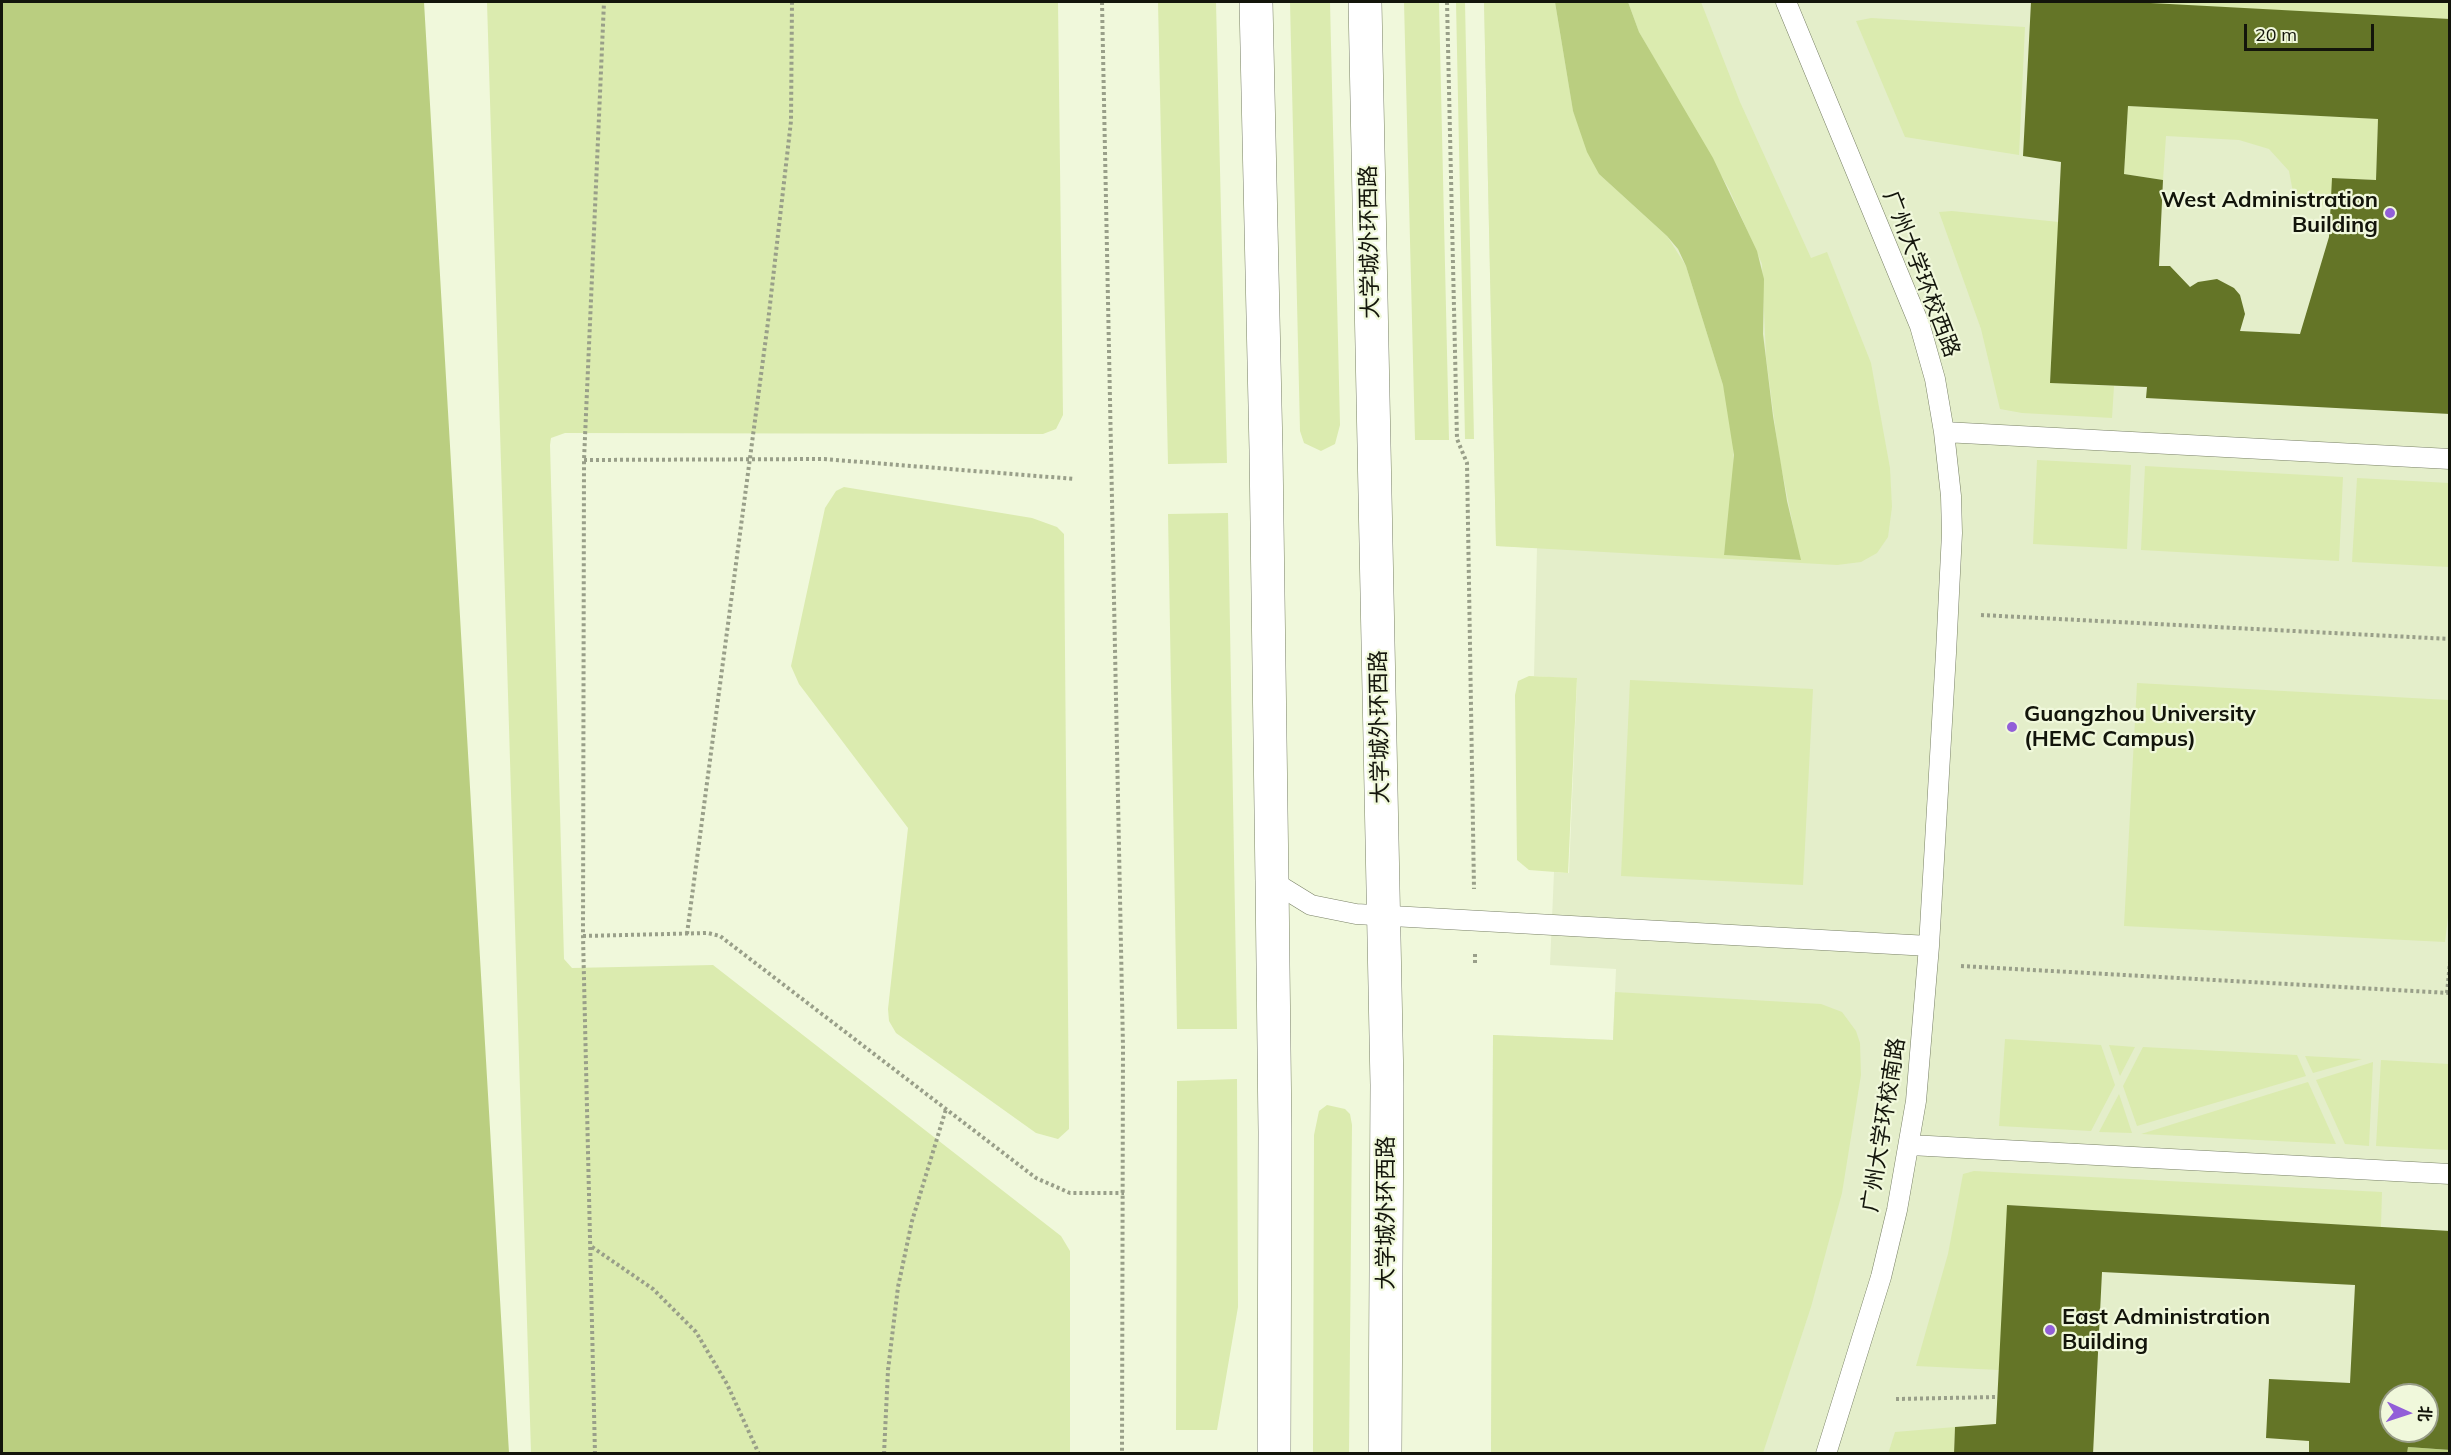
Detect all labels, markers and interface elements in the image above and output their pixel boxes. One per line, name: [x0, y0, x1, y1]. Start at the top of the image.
scale bar: [2247, 12, 2378, 50]
text: 20 m: [2255, 23, 2297, 46]
street label: 大学城外环西路: [1355, 165, 1385, 319]
street label: 广州大学环校西路: [1877, 187, 1965, 361]
place label: West Administration Building: [2161, 187, 2378, 238]
marker: West Administration Building: [2383, 206, 2397, 220]
street label: 大学城外环西路: [1365, 650, 1395, 804]
place label: Guangzhou University (HEMC Campus): [2024, 701, 2256, 752]
marker: Guangzhou University (HEMC Campus): [2005, 720, 2019, 734]
street label: 广州大学环校南路: [1857, 1036, 1911, 1214]
street label: 大学城外环西路: [1373, 1136, 1399, 1290]
place label: East Administration Building: [2062, 1304, 2270, 1356]
marker: East Administration Building: [2043, 1323, 2057, 1337]
north arrow: [2379, 1383, 2439, 1443]
text: 北: [2415, 1405, 2435, 1422]

